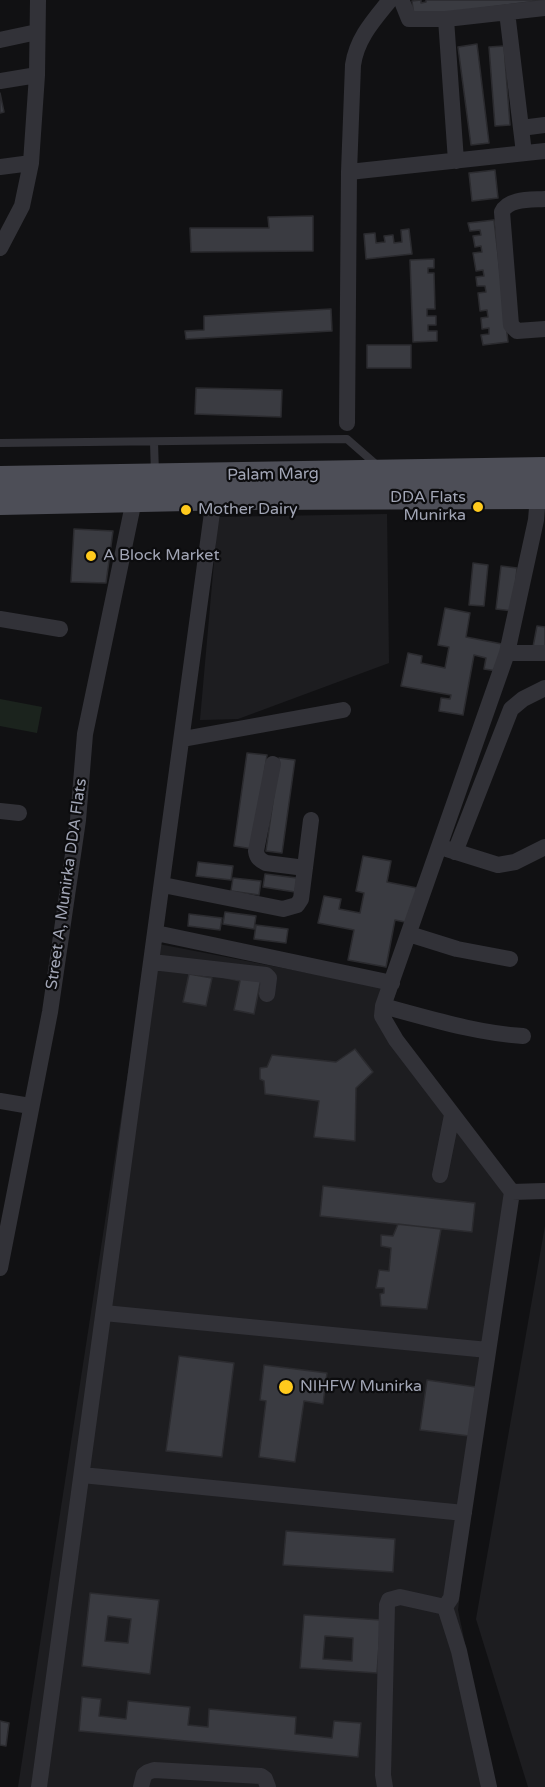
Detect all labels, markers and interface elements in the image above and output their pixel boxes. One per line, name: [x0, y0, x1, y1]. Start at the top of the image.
street label: Palam Marg: [227, 465, 319, 485]
place label: DDA Flats Munirka: [390, 488, 466, 526]
place label: Mother Dairy: [198, 500, 298, 520]
marker: DDA Flats Munirka: [471, 500, 485, 514]
marker: Mother Dairy: [179, 503, 193, 517]
place label: A Block Market: [103, 546, 220, 566]
marker: A Block Market: [84, 549, 98, 563]
street label: Street A, Munirka DDA Flats: [43, 777, 91, 991]
place label: NIHFW Munirka: [300, 1377, 422, 1397]
marker: NIHFW Munirka: [277, 1378, 295, 1396]

